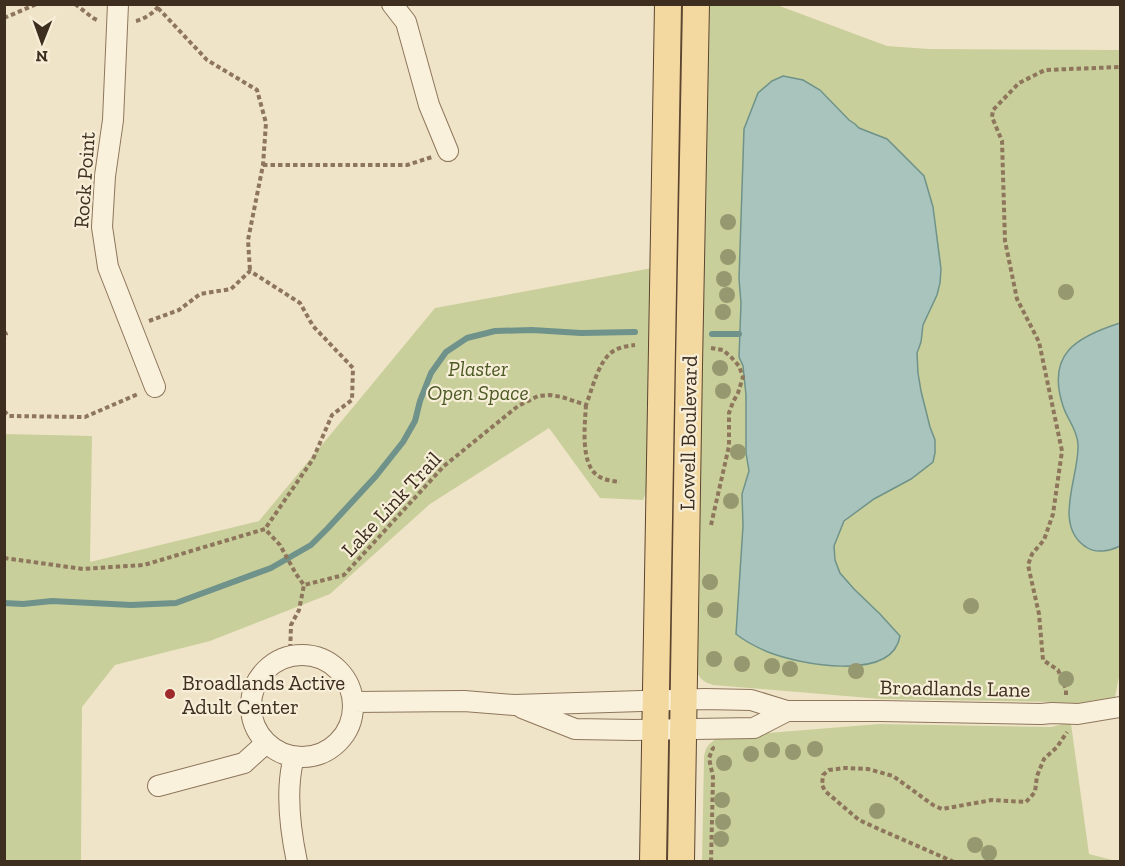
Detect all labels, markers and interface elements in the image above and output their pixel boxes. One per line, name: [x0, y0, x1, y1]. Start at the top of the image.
north arrow: [12, 12, 72, 72]
text: N: [35, 47, 48, 66]
street label: Rock Point: [68, 131, 100, 229]
street label: Lowell Boulevard: [674, 355, 702, 511]
park label: Plaster Open Space: [427, 356, 529, 405]
street label: Lake Link Trail: [336, 446, 446, 562]
place label: Broadlands Active Adult Center: [182, 670, 345, 719]
street label: Broadlands Lane: [879, 674, 1031, 702]
marker: Broadlands Active Adult Center: [163, 687, 177, 701]

